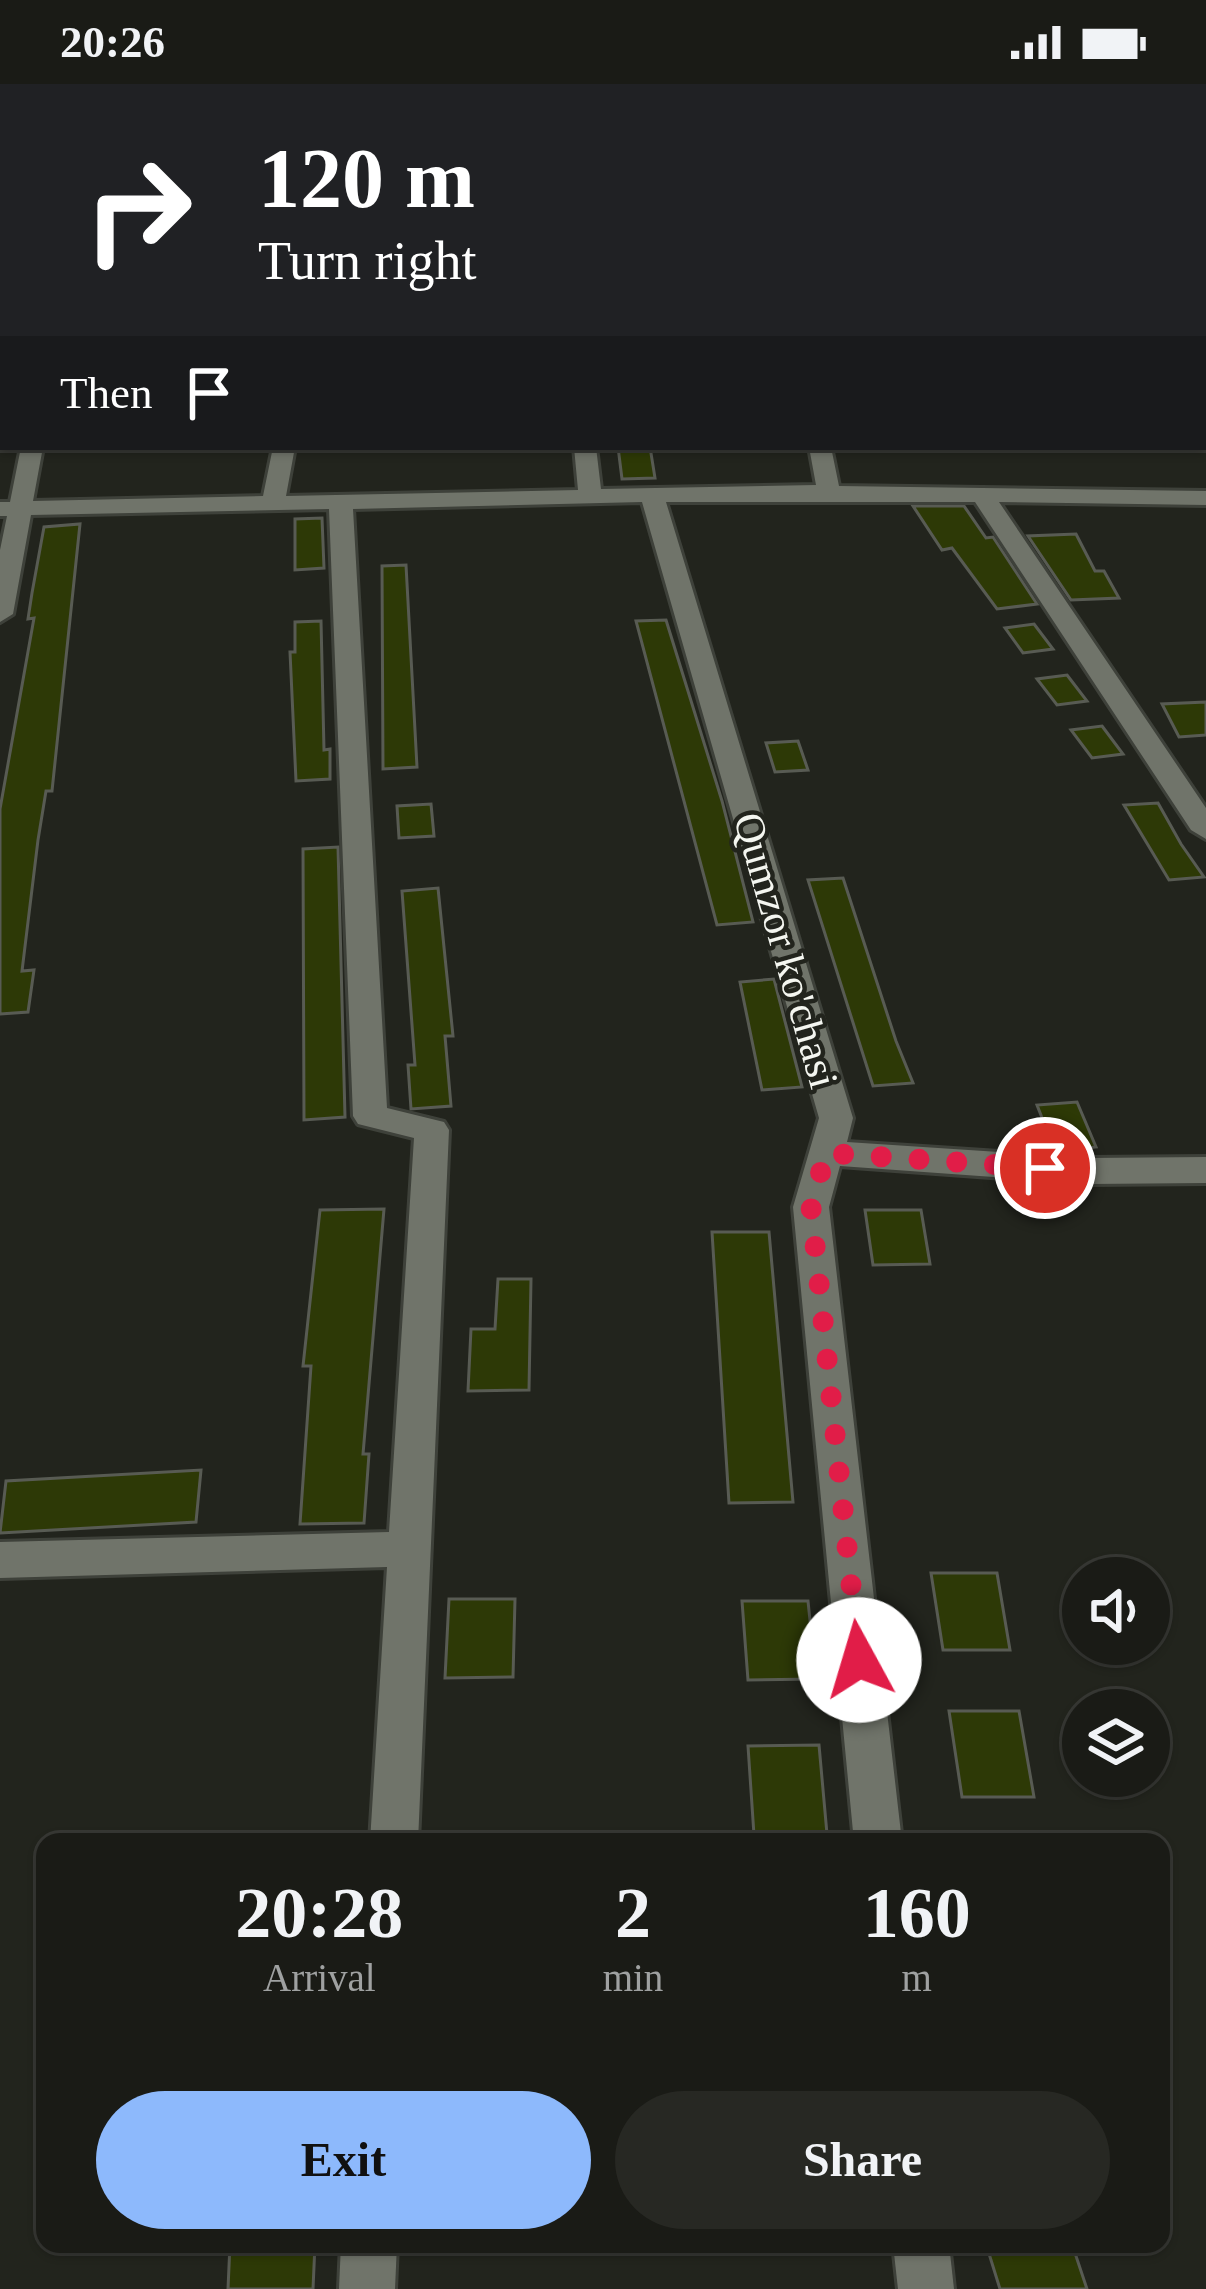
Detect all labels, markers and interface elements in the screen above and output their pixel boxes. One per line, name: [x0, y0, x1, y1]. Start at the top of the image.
text: 20:26: [60, 17, 165, 67]
icon: right: [60, 132, 216, 288]
text: 120 m: [258, 132, 475, 225]
text: Turn right: [258, 231, 477, 291]
icon: arrive: [176, 360, 242, 426]
text: Then: [60, 368, 152, 418]
street label: Qumzor ko'chasi: [725, 807, 847, 1093]
pin: [994, 1117, 1096, 1219]
icon: arrive: [1012, 1135, 1078, 1201]
map controls: [1062, 1557, 1170, 1797]
button: sound: [1062, 1557, 1170, 1665]
position arrow: [796, 1597, 922, 1723]
button: layers: [1062, 1689, 1170, 1797]
text: 20:28: [235, 1873, 403, 1953]
text: 2: [615, 1873, 651, 1953]
text: 160: [863, 1873, 971, 1953]
text: Arrival: [263, 1956, 376, 1999]
text: min: [603, 1956, 663, 1999]
text: m: [901, 1956, 932, 1999]
button: Exit: [96, 2091, 591, 2229]
button: Share: [615, 2091, 1110, 2229]

